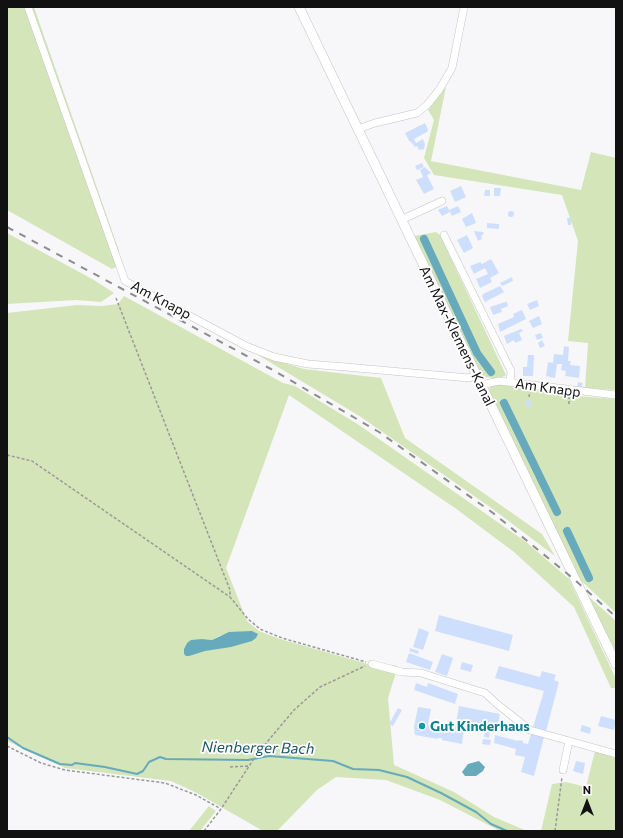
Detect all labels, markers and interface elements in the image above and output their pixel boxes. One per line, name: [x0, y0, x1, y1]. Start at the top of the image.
street label: Am Max-Klemens-Kanal: [416, 263, 498, 409]
street label: Am Knapp: [128, 277, 194, 323]
street label: Am Knapp: [514, 375, 582, 401]
place label: Gut Kinderhaus: [430, 718, 530, 734]
marker: Gut Kinderhaus: [417, 721, 427, 731]
water label: Nienberger Bach: [201, 738, 315, 758]
north arrow: [567, 782, 607, 822]
text: N: [583, 783, 591, 796]

